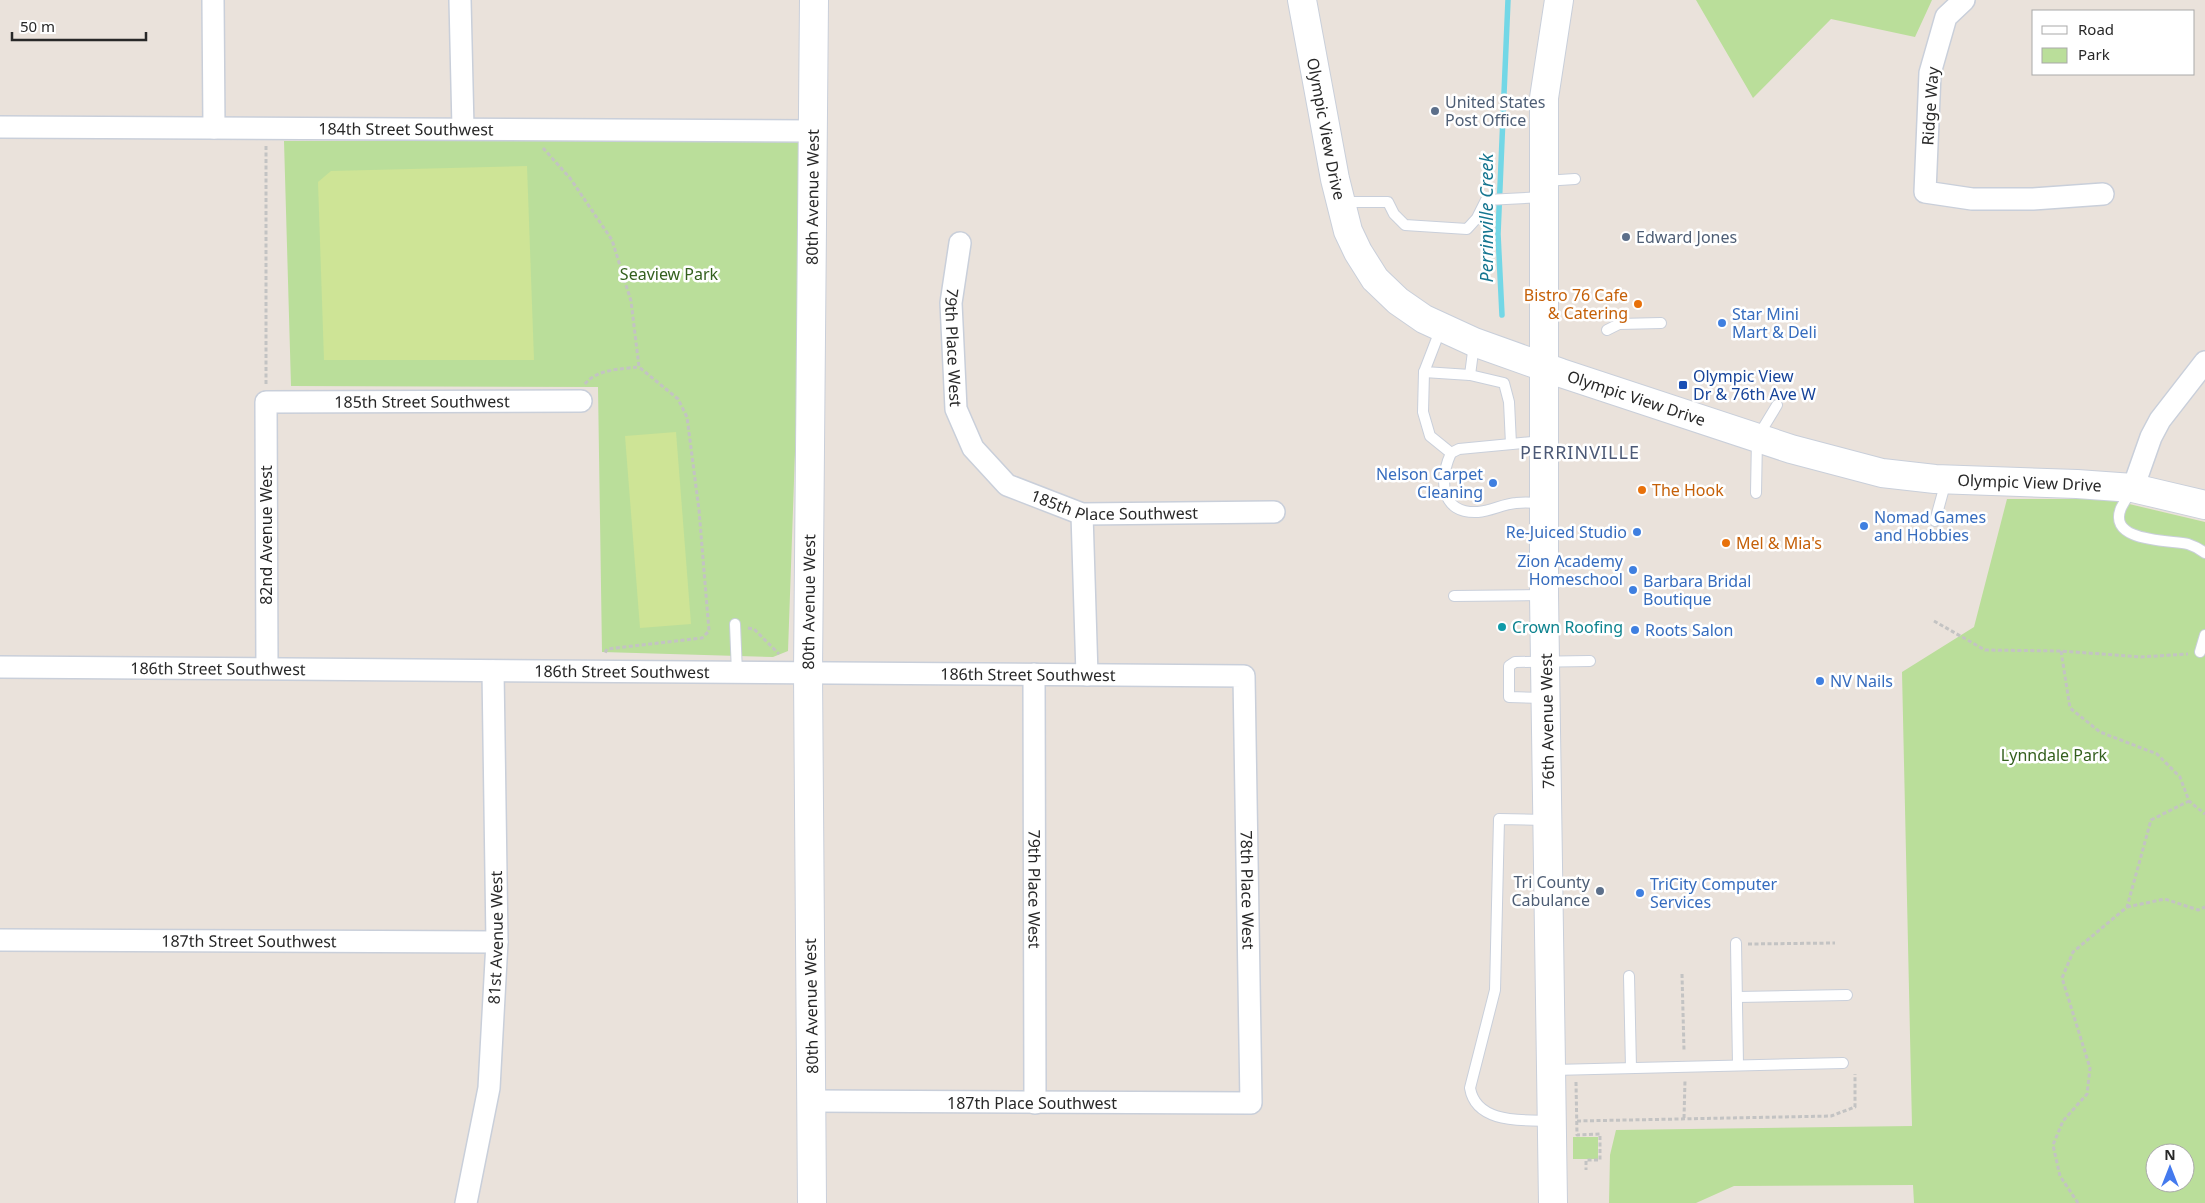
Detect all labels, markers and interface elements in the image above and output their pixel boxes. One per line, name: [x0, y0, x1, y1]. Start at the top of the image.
scale bar: [12, 10, 146, 42]
legend: [2032, 10, 2195, 75]
text: 50 m: [20, 16, 55, 36]
text: Road: [2078, 19, 2114, 39]
text: Park: [2078, 44, 2110, 64]
street label: Olympic View Drive: [1302, 56, 1351, 202]
street label: Ridge Way: [1916, 65, 1944, 146]
place label: United States Post Office: [1445, 91, 1546, 131]
marker: United States Post Office: [1429, 105, 1441, 117]
street label: 184th Street Southwest: [318, 118, 494, 140]
street label: 80th Avenue West: [801, 129, 824, 265]
water label: Perrinville Creek: [1474, 152, 1498, 282]
place label: Edward Jones: [1636, 226, 1737, 248]
marker: Edward Jones: [1620, 231, 1632, 243]
park label: Seaview Park: [620, 263, 719, 285]
place label: Bistro 76 Cafe & Catering: [1524, 284, 1628, 324]
street label: 79th Place West: [940, 286, 967, 407]
marker: Bistro 76 Cafe & Catering: [1632, 298, 1644, 310]
place label: Star Mini Mart & Deli: [1732, 303, 1817, 343]
marker: Star Mini Mart & Deli: [1716, 317, 1728, 329]
street label: Olympic View Drive: [1564, 365, 1708, 431]
place label: Olympic View Dr & 76th Ave W: [1693, 365, 1816, 405]
marker: Olympic View Dr & 76th Ave W: [1677, 379, 1689, 391]
street label: 185th Street Southwest: [334, 390, 510, 413]
district label: PERRINVILLE: [1520, 440, 1640, 464]
place label: Nelson Carpet Cleaning: [1376, 463, 1483, 503]
street label: 82nd Avenue West: [255, 465, 277, 605]
street label: Olympic View Drive: [1957, 469, 2103, 497]
marker: Nelson Carpet Cleaning: [1487, 477, 1499, 489]
place label: The Hook: [1652, 479, 1724, 501]
street label: 185th Place Southwest: [1028, 484, 1198, 525]
marker: The Hook: [1636, 484, 1648, 496]
place label: Nomad Games and Hobbies: [1874, 506, 1986, 546]
marker: Nomad Games and Hobbies: [1858, 520, 1870, 532]
place label: Re-Juiced Studio: [1506, 521, 1627, 543]
marker: Re-Juiced Studio: [1631, 526, 1643, 538]
place label: Mel & Mia's: [1736, 532, 1822, 554]
street label: 80th Avenue West: [797, 534, 820, 670]
marker: Mel & Mia's: [1720, 537, 1732, 549]
place label: Zion Academy Homeschool: [1517, 550, 1624, 590]
marker: Zion Academy Homeschool: [1627, 564, 1639, 576]
place label: Barbara Bridal Boutique: [1643, 570, 1751, 610]
marker: Barbara Bridal Boutique: [1627, 584, 1639, 596]
place label: Crown Roofing: [1512, 616, 1623, 638]
place label: Roots Salon: [1645, 619, 1733, 641]
marker: Crown Roofing: [1496, 621, 1508, 633]
marker: Roots Salon: [1629, 624, 1641, 636]
street label: 76th Avenue West: [1535, 653, 1559, 789]
street label: 186th Street Southwest: [130, 657, 306, 680]
street label: 186th Street Southwest: [534, 660, 710, 683]
street label: 186th Street Southwest: [940, 663, 1116, 686]
place label: NV Nails: [1830, 670, 1893, 692]
marker: NV Nails: [1814, 675, 1826, 687]
park label: Lynndale Park: [2001, 744, 2108, 766]
street label: 79th Place West: [1023, 830, 1046, 949]
street label: 78th Place West: [1236, 830, 1259, 950]
street label: 81st Avenue West: [483, 870, 508, 1005]
place label: Tri County Cabulance: [1511, 871, 1591, 911]
place label: TriCity Computer Services: [1650, 873, 1777, 913]
marker: Tri County Cabulance: [1594, 885, 1606, 897]
marker: TriCity Computer Services: [1634, 887, 1646, 899]
street label: 187th Street Southwest: [161, 930, 337, 952]
street label: 80th Avenue West: [799, 938, 823, 1074]
street label: 187th Place Southwest: [947, 1092, 1117, 1114]
north arrow: [2145, 1143, 2195, 1193]
text: N: [2164, 1145, 2176, 1164]

